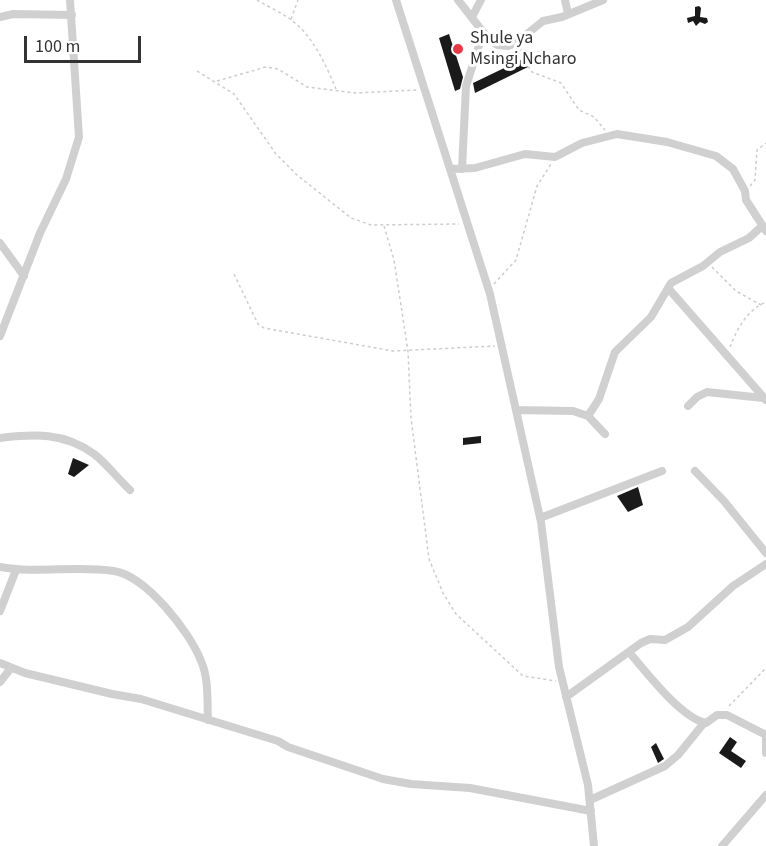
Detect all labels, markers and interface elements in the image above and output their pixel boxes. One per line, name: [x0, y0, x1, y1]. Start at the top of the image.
scale bar: [27, 24, 144, 62]
place label: Shule ya Msingi Ncharo: [470, 28, 577, 70]
text: 100 m: [35, 34, 80, 59]
marker: Shule ya Msingi Ncharo: [451, 42, 465, 56]

